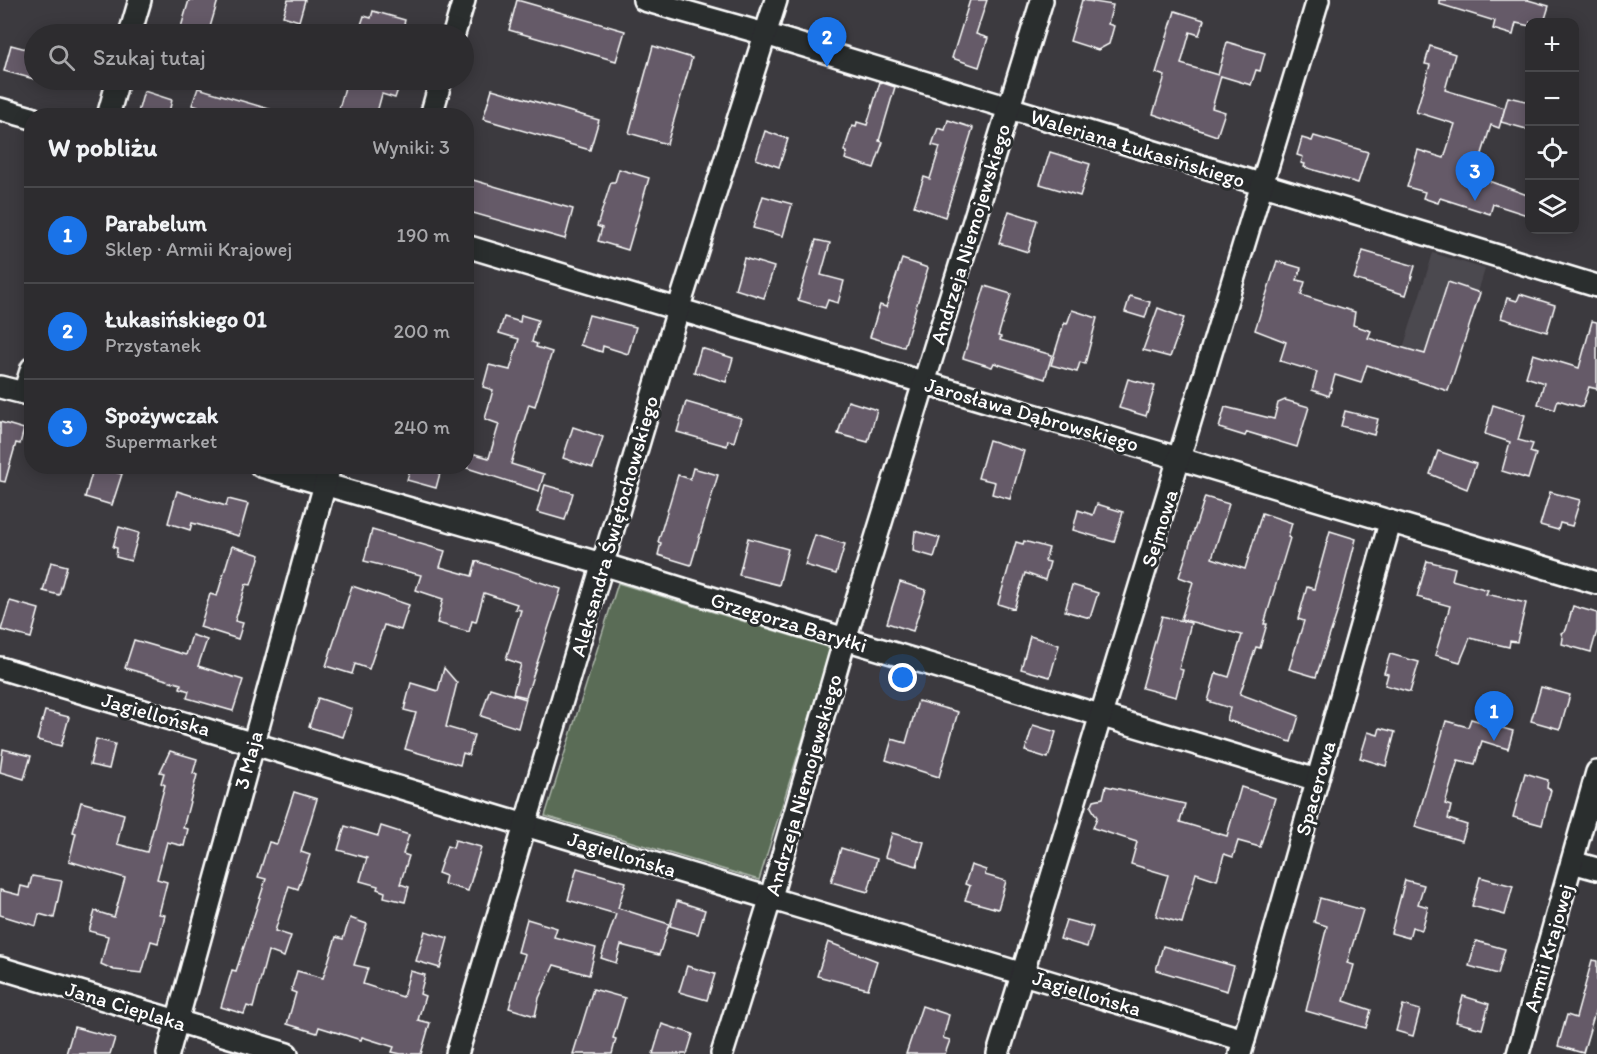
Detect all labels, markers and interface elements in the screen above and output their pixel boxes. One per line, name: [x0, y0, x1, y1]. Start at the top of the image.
pin: 2: [808, 17, 846, 67]
map controls: [1525, 18, 1579, 234]
button: +: [1525, 18, 1579, 72]
search box: [24, 24, 474, 90]
icon: search: [45, 41, 78, 74]
text: Szukaj tutaj: [93, 44, 206, 71]
button: −: [1525, 72, 1579, 126]
street label: Waleriana Łukasińskiego: [1028, 103, 1248, 193]
street label: Andrzeja Niemojewskiego: [925, 121, 1015, 347]
button: locate: [1525, 126, 1579, 180]
text: W pobliżu: [48, 131, 157, 163]
text: Wyniki: 3: [372, 135, 450, 159]
pin: 3: [1456, 152, 1494, 201]
button: layers: [1525, 180, 1579, 234]
text: Parabelum: [105, 210, 207, 237]
text: 1: [63, 223, 72, 247]
text: 190 m: [397, 223, 450, 247]
text: Sklep · Armii Krajowej: [105, 237, 292, 261]
text: Łukasińskiego 01: [105, 306, 267, 333]
text: 2: [62, 319, 73, 343]
text: 200 m: [394, 319, 450, 343]
text: Przystanek: [105, 333, 201, 357]
street label: Jarosława Dąbrowskiego: [922, 371, 1142, 457]
street label: Aleksandra Świętochowskiego: [565, 393, 663, 659]
text: Spożywczak: [105, 402, 218, 429]
text: 3: [62, 415, 73, 439]
text: 240 m: [394, 415, 450, 439]
text: Supermarket: [105, 429, 217, 453]
street label: Sejmowa: [1135, 486, 1183, 570]
street label: Grzegorza Baryłki: [708, 586, 870, 658]
your location: [888, 663, 917, 692]
street label: Andrzeja Niemojewskiego: [759, 671, 847, 899]
street label: Jagiellońska: [99, 687, 213, 741]
pin: 1: [1474, 692, 1514, 741]
street label: 3 Maja: [228, 728, 268, 792]
street label: Spacerowa: [1290, 738, 1340, 838]
street label: Jagiellońska: [565, 826, 679, 882]
street label: Armii Krajowej: [1518, 881, 1578, 1015]
street label: Jagiellońska: [1030, 965, 1144, 1021]
street label: Jana Cieplaka: [63, 976, 189, 1036]

